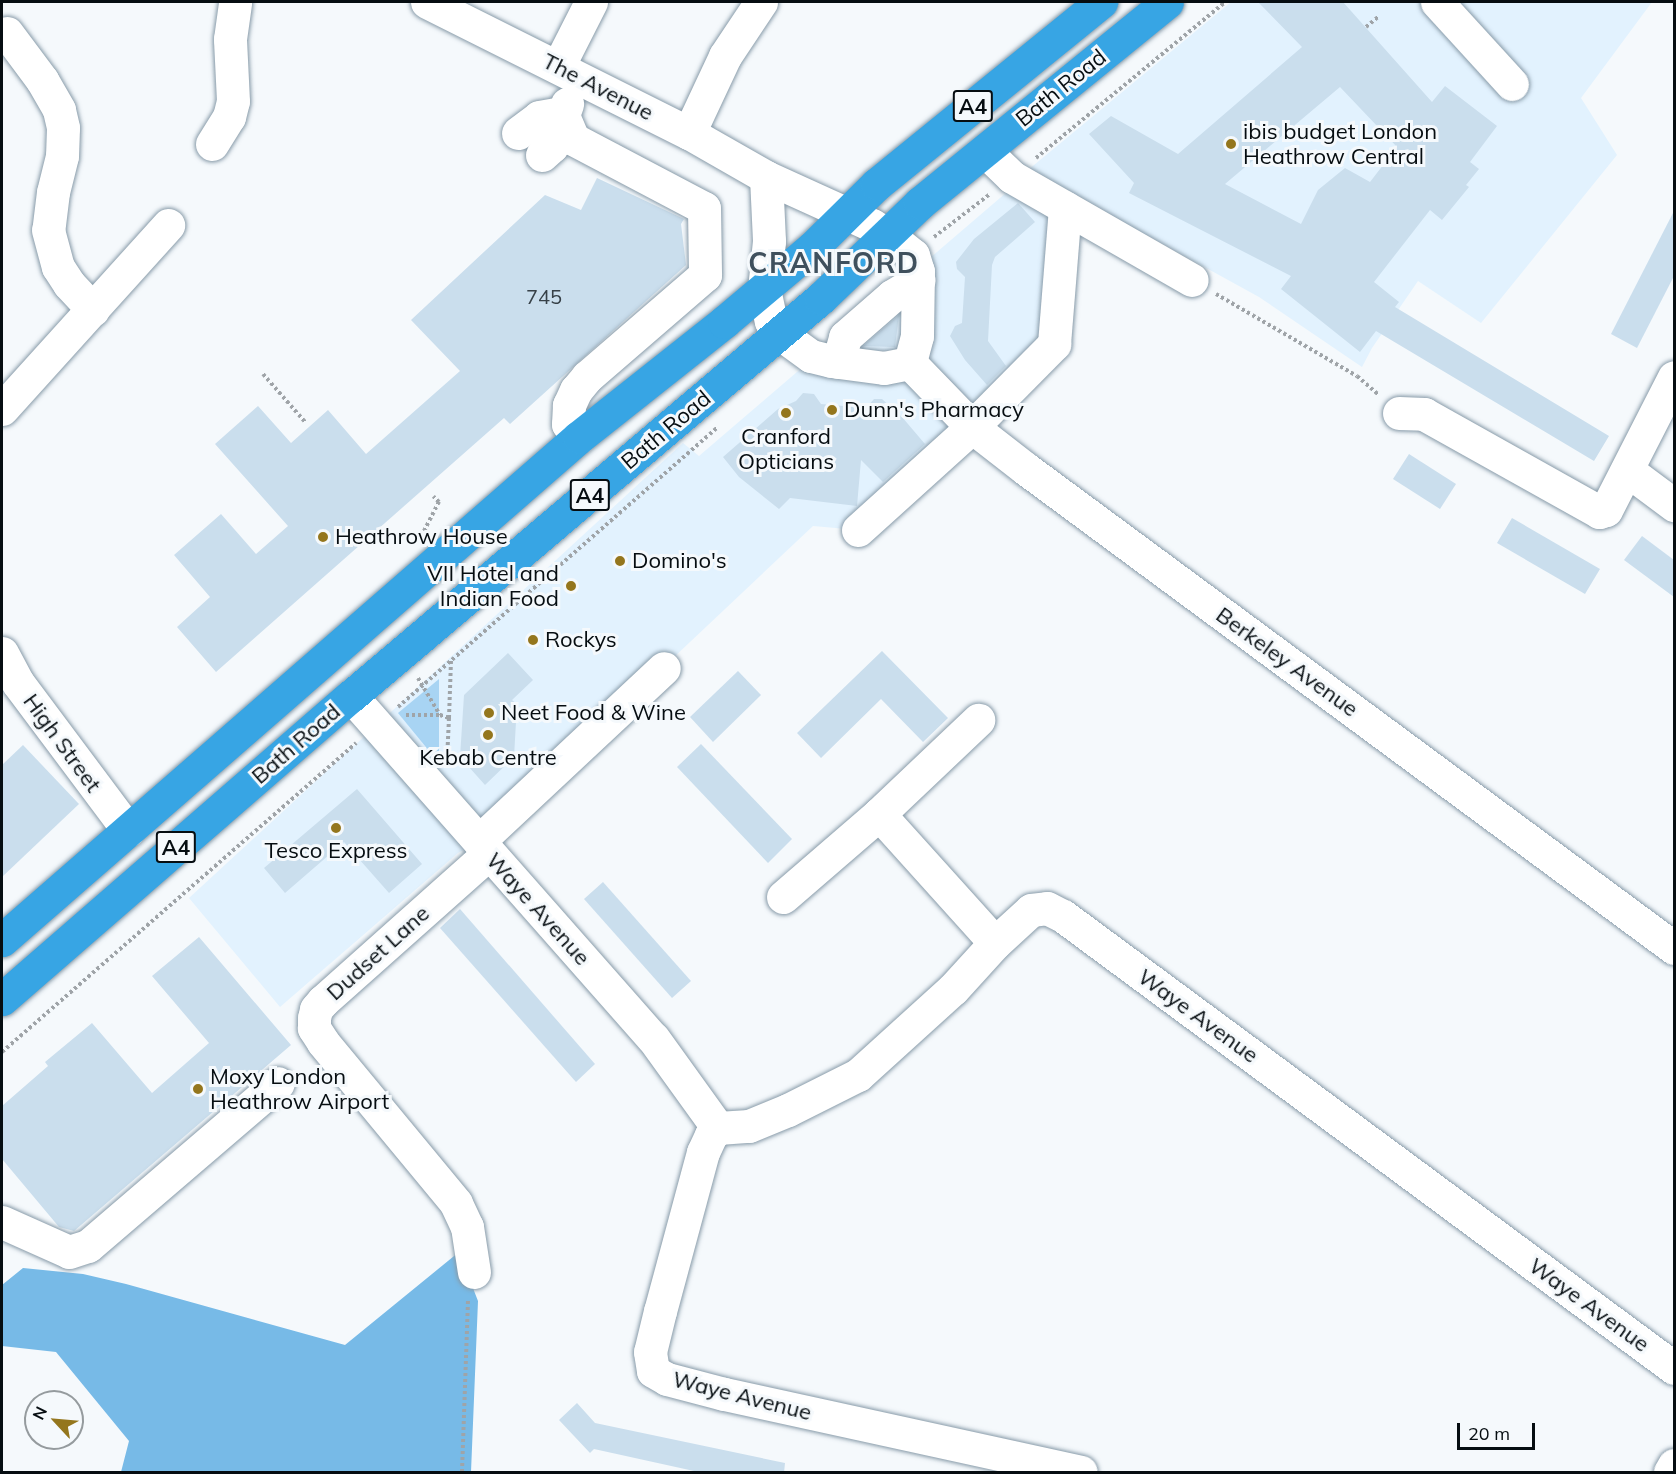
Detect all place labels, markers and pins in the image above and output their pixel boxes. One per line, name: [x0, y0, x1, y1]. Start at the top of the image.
place label: ibis budget London Heathrow Central: [1243, 118, 1437, 170]
marker: ibis budget London Heathrow Central: [1224, 137, 1238, 151]
place label: Dunn's Pharmacy: [844, 397, 1024, 423]
marker: Dunn's Pharmacy: [825, 403, 839, 417]
marker: Cranford Opticians: [779, 406, 793, 420]
place label: Cranford Opticians: [738, 423, 834, 475]
place label: Heathrow House: [335, 524, 508, 550]
marker: Heathrow House: [316, 530, 330, 544]
place label: Domino's: [632, 548, 727, 574]
marker: Domino's: [613, 554, 627, 568]
place label: VII Hotel and Indian Food: [427, 560, 559, 612]
marker: VII Hotel and Indian Food: [564, 579, 578, 593]
place label: Rockys: [545, 627, 617, 653]
marker: Rockys: [526, 633, 540, 647]
place label: Neet Food & Wine: [501, 700, 686, 726]
marker: Neet Food & Wine: [482, 706, 496, 720]
marker: Kebab Centre: [481, 728, 495, 742]
place label: Kebab Centre: [419, 745, 557, 771]
marker: Tesco Express: [329, 821, 343, 835]
place label: Tesco Express: [264, 838, 408, 864]
place label: Moxy London Heathrow Airport: [210, 1063, 389, 1114]
marker: Moxy London Heathrow Airport: [191, 1082, 205, 1096]

